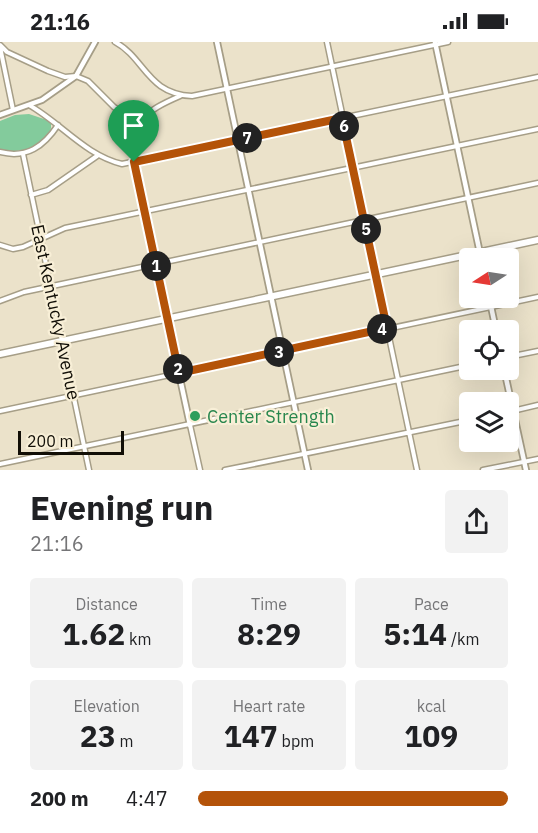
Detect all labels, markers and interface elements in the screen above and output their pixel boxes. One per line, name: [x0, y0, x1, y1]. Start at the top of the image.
text: 21:16: [30, 7, 90, 36]
pin: [108, 100, 159, 162]
icon: arrive: [117, 109, 150, 142]
pin: 6: [329, 111, 359, 141]
text: 6: [339, 116, 349, 136]
pin: 7: [232, 123, 262, 153]
text: 7: [242, 128, 252, 148]
pin: 5: [351, 214, 381, 244]
text: 5: [361, 219, 371, 239]
street label: East Kentucky Avenue: [26, 222, 86, 402]
north arrow: [459, 248, 519, 308]
map controls: [459, 248, 519, 452]
pin: 1: [141, 251, 171, 281]
text: 1: [151, 256, 161, 276]
pin: 4: [367, 314, 397, 344]
text: 4: [377, 319, 387, 339]
button: locate: [459, 320, 519, 380]
pin: 3: [264, 337, 294, 367]
text: 3: [274, 342, 284, 362]
pin: 2: [163, 354, 193, 384]
text: 2: [173, 359, 183, 379]
button: layers: [459, 392, 519, 452]
place label: Center Strength: [207, 405, 335, 428]
marker: Center Strength: [188, 409, 202, 423]
scale bar: [18, 428, 124, 456]
text: 200 m: [27, 431, 74, 451]
text: Evening run: [30, 486, 214, 529]
button: share: [445, 490, 508, 553]
text: 21:16: [30, 530, 84, 557]
text: Distance: [75, 594, 138, 614]
text: Time: [251, 594, 287, 614]
text: Pace: [414, 594, 449, 614]
text: 1.62: [62, 614, 125, 653]
text: 8:29: [237, 614, 301, 653]
text: 5:14: [383, 614, 447, 653]
text: km: [125, 629, 151, 649]
text: /km: [447, 629, 479, 649]
text: Elevation: [74, 696, 140, 716]
text: Heart rate: [233, 696, 305, 716]
text: kcal: [417, 696, 446, 716]
text: 23: [80, 716, 116, 755]
text: 147: [224, 716, 278, 755]
text: 109: [404, 716, 458, 755]
text: m: [116, 731, 134, 751]
text: bpm: [278, 731, 314, 751]
text: 200 m: [30, 785, 89, 812]
text: 4:47: [126, 785, 168, 812]

